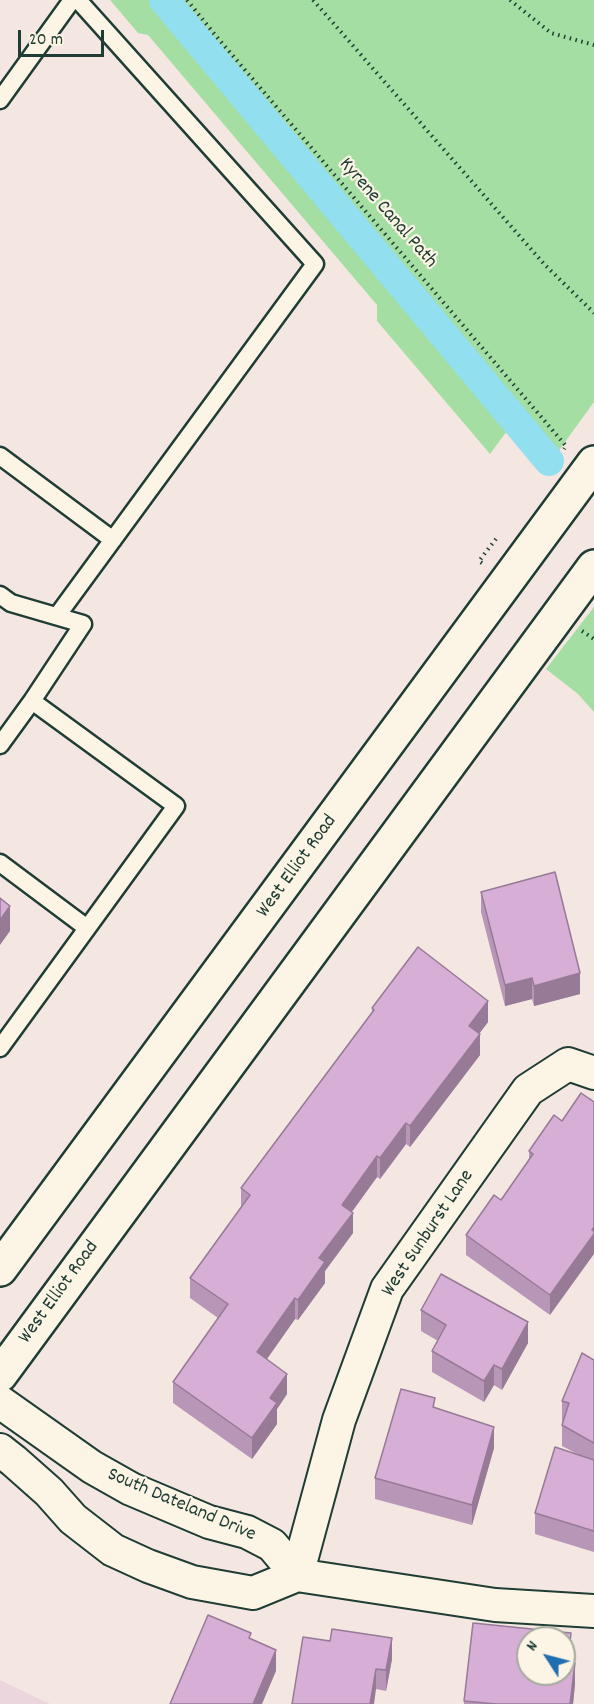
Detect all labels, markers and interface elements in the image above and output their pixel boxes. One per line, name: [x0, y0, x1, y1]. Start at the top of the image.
scale bar: [21, 18, 106, 56]
text: 20 m: [29, 28, 63, 53]
street label: Kyrene Canal Path: [333, 154, 441, 274]
street label: West Elliot Road: [253, 811, 343, 923]
street label: West Sunburst Lane: [378, 1166, 480, 1302]
street label: West Elliot Road: [15, 1237, 105, 1349]
street label: South Dateland Drive: [103, 1464, 259, 1548]
north arrow: [516, 1626, 576, 1686]
text: N: [521, 1636, 544, 1656]

